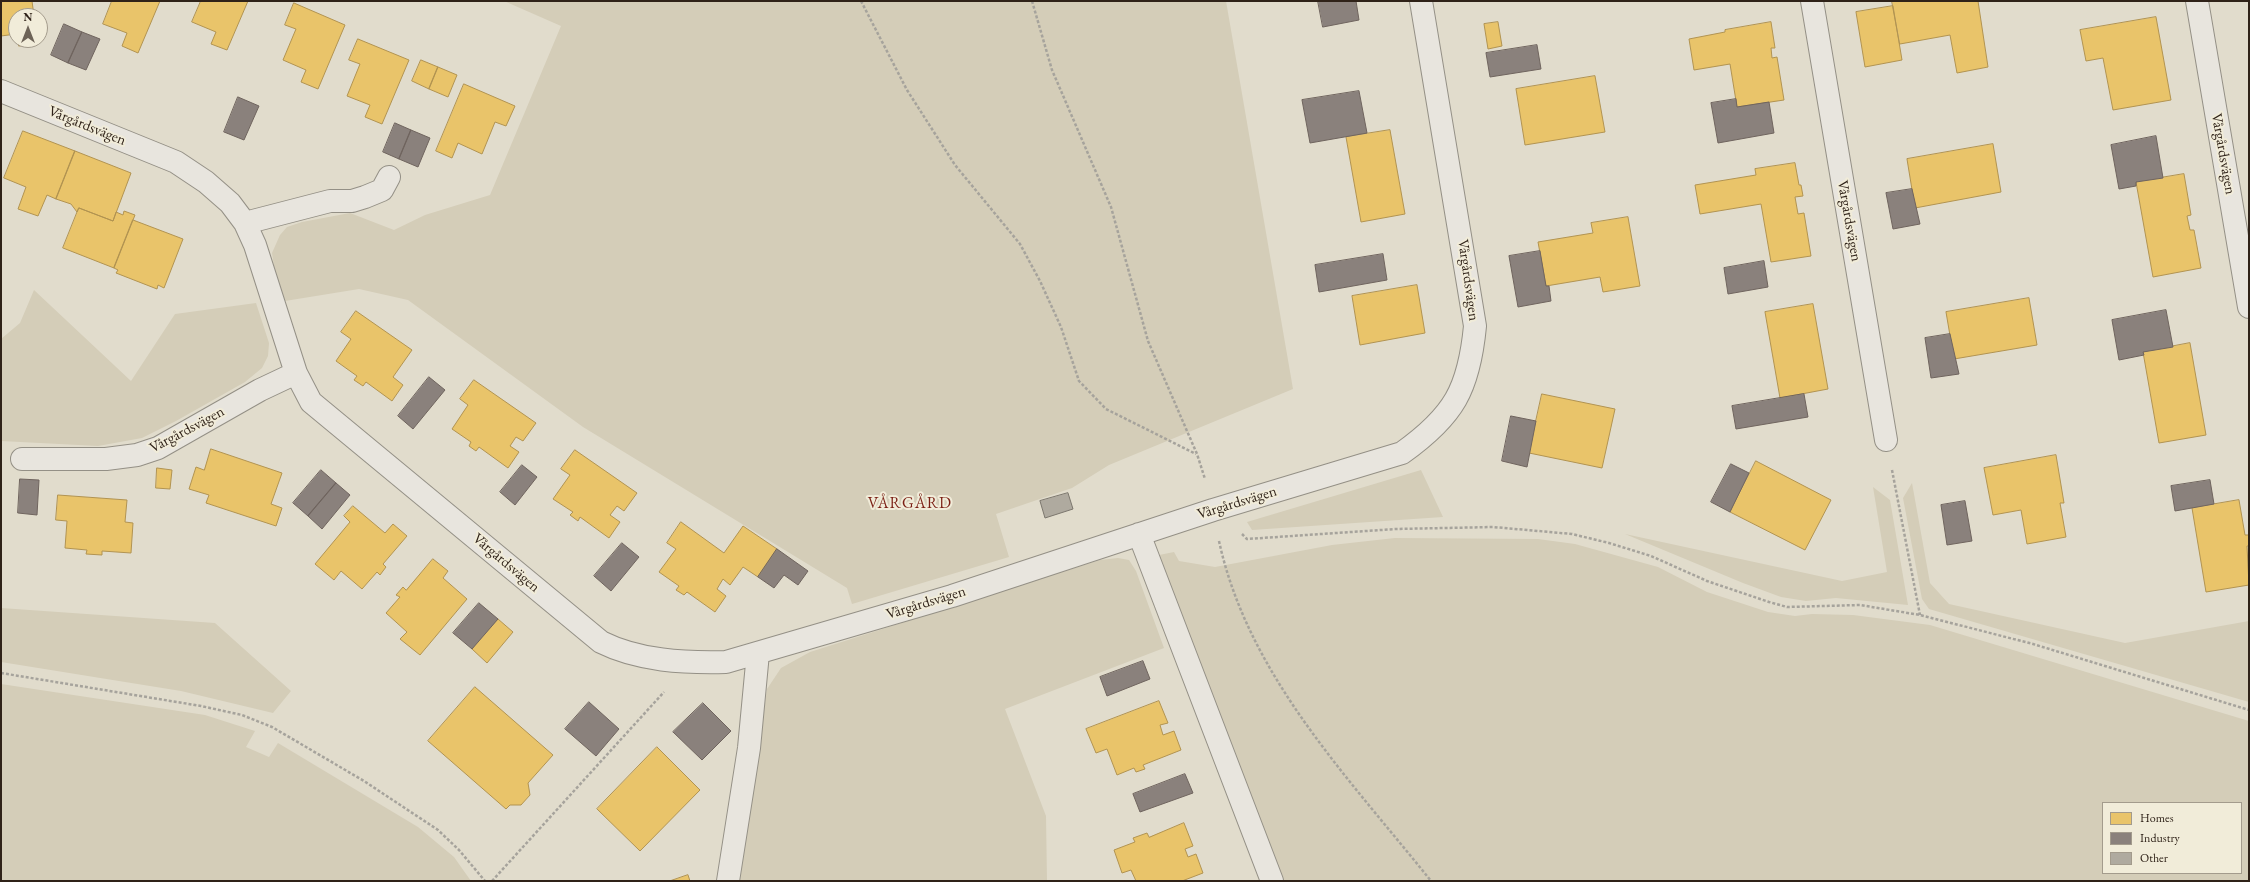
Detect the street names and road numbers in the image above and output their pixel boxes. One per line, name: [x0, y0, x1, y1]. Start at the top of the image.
street label: Vårgårdsvägen: [46, 102, 128, 150]
street label: Vårgårdsvägen: [2207, 112, 2239, 196]
street label: Vårgårdsvägen: [1833, 179, 1865, 263]
street label: Vårgårdsvägen: [1453, 238, 1483, 322]
street label: Vårgårdsvägen: [147, 403, 227, 457]
street label: Vårgårdsvägen: [1195, 482, 1279, 524]
street label: Vårgårdsvägen: [469, 530, 543, 596]
street label: Vårgårdsvägen: [884, 582, 968, 624]

